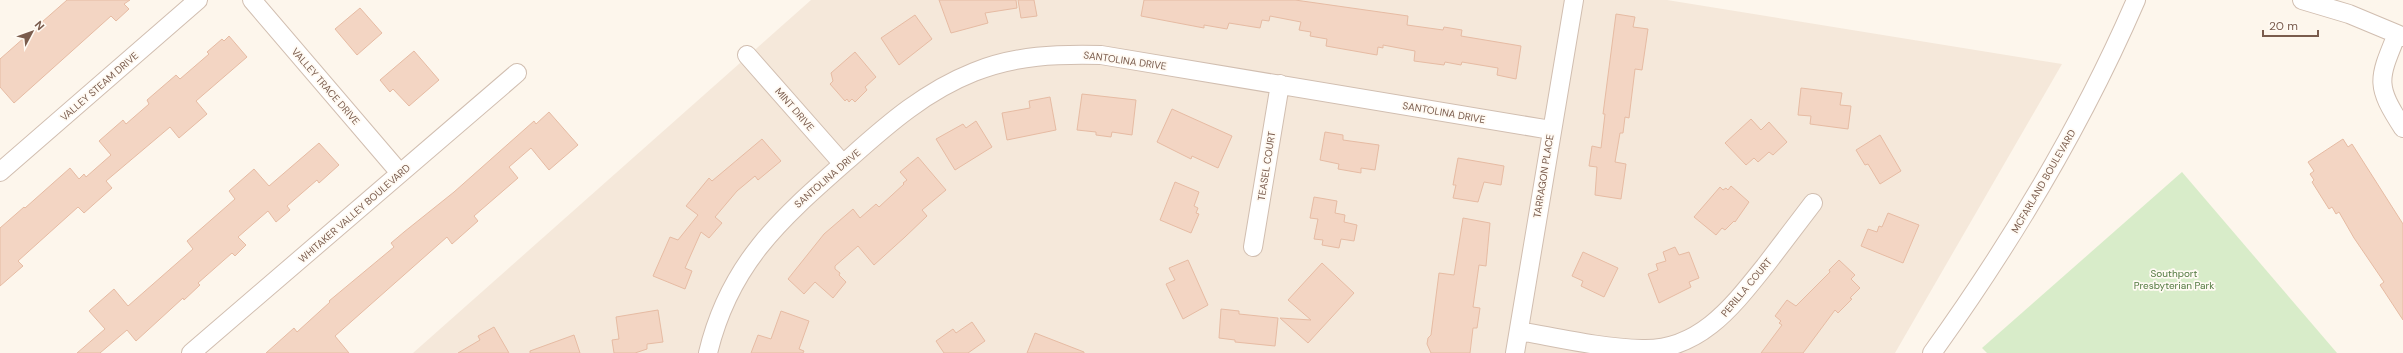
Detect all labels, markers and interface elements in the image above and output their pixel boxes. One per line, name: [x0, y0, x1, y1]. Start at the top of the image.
north arrow: [12, 12, 52, 52]
scale bar: [2263, 12, 2318, 38]
text: N: [32, 18, 47, 33]
text: 20 m: [2269, 18, 2298, 34]
street label: VALLEY TRACE DRIVE: [289, 45, 363, 128]
street label: SANTOLINA DRIVE: [1083, 48, 1168, 73]
street label: VALLEY STEAM DRIVE: [58, 49, 141, 124]
street label: MINT DRIVE: [772, 85, 817, 134]
street label: SANTOLINA DRIVE: [1402, 99, 1487, 126]
street label: MCFARLAND BOULEVARD: [2008, 127, 2079, 235]
street label: TEASEL COURT: [1255, 130, 1278, 202]
street label: TARRAGON PLACE: [1530, 133, 1557, 219]
street label: SANTOLINA DRIVE: [791, 146, 863, 211]
street label: WHITAKER VALLEY BOULEVARD: [296, 161, 413, 265]
street label: PERILLA COURT: [1718, 255, 1775, 319]
park label: Southport Presbyterian Park: [2134, 267, 2214, 292]

